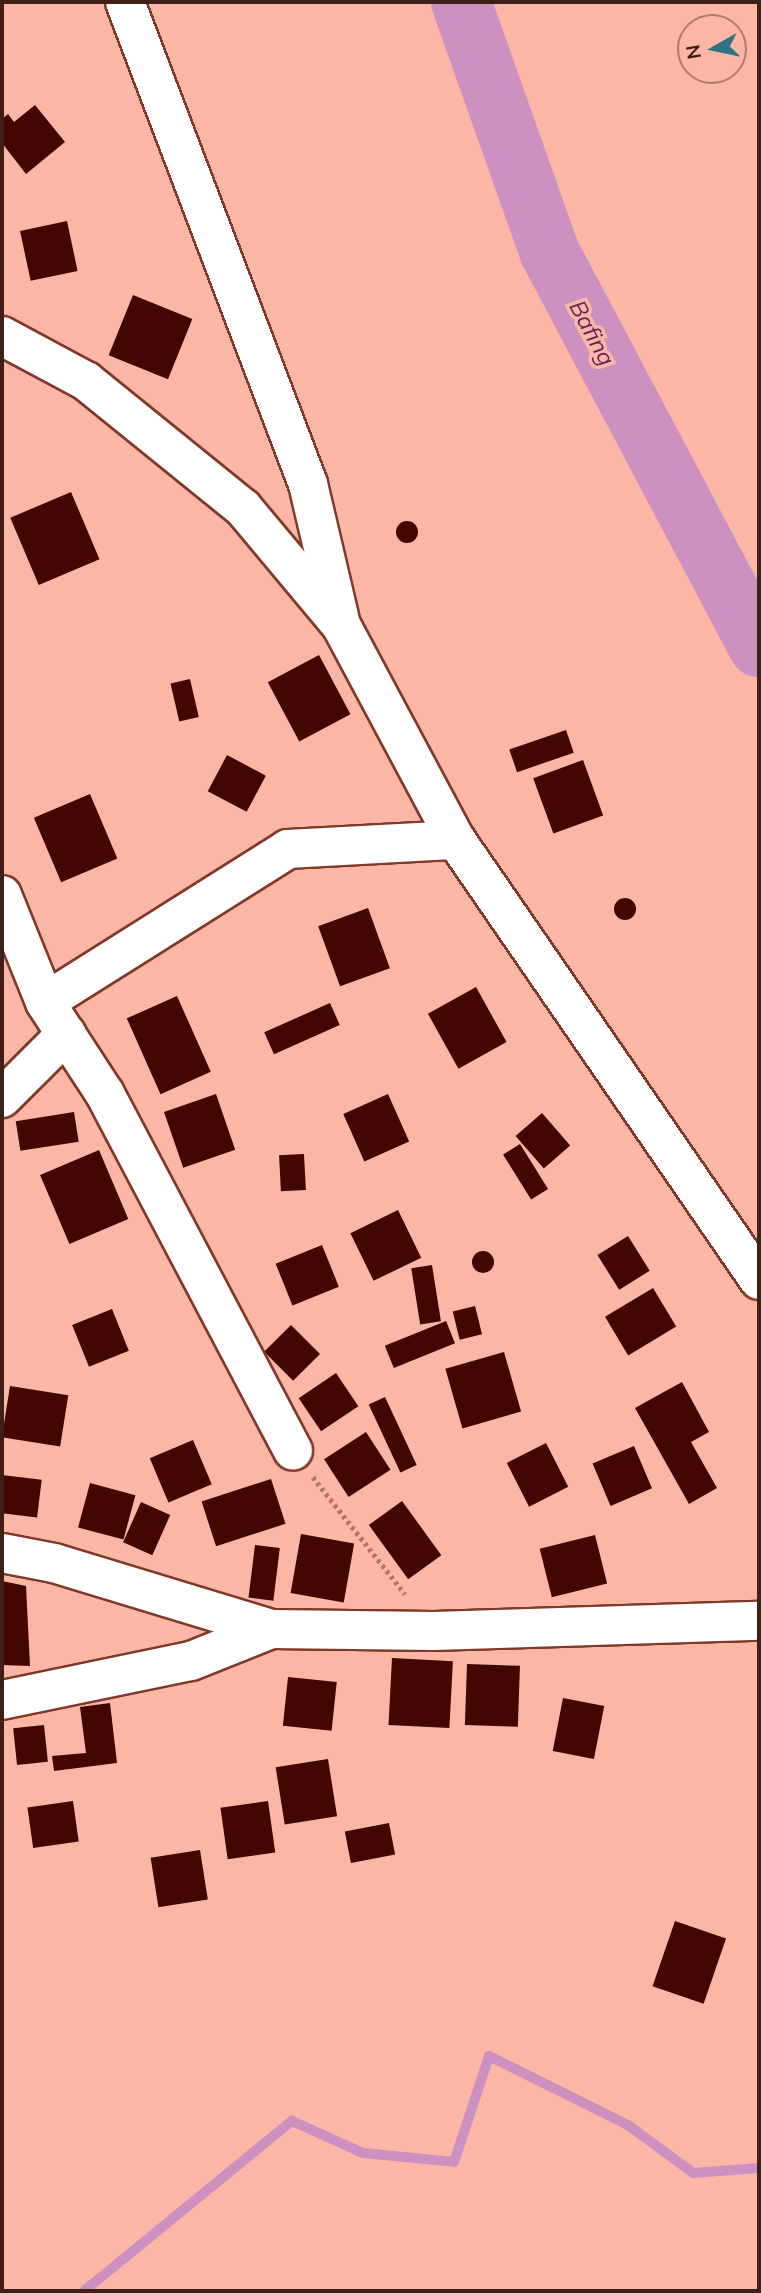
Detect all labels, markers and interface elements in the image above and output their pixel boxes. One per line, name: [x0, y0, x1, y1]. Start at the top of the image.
north arrow: [677, 14, 747, 84]
text: N: [680, 43, 706, 61]
water label: Bafing: [563, 296, 621, 370]

